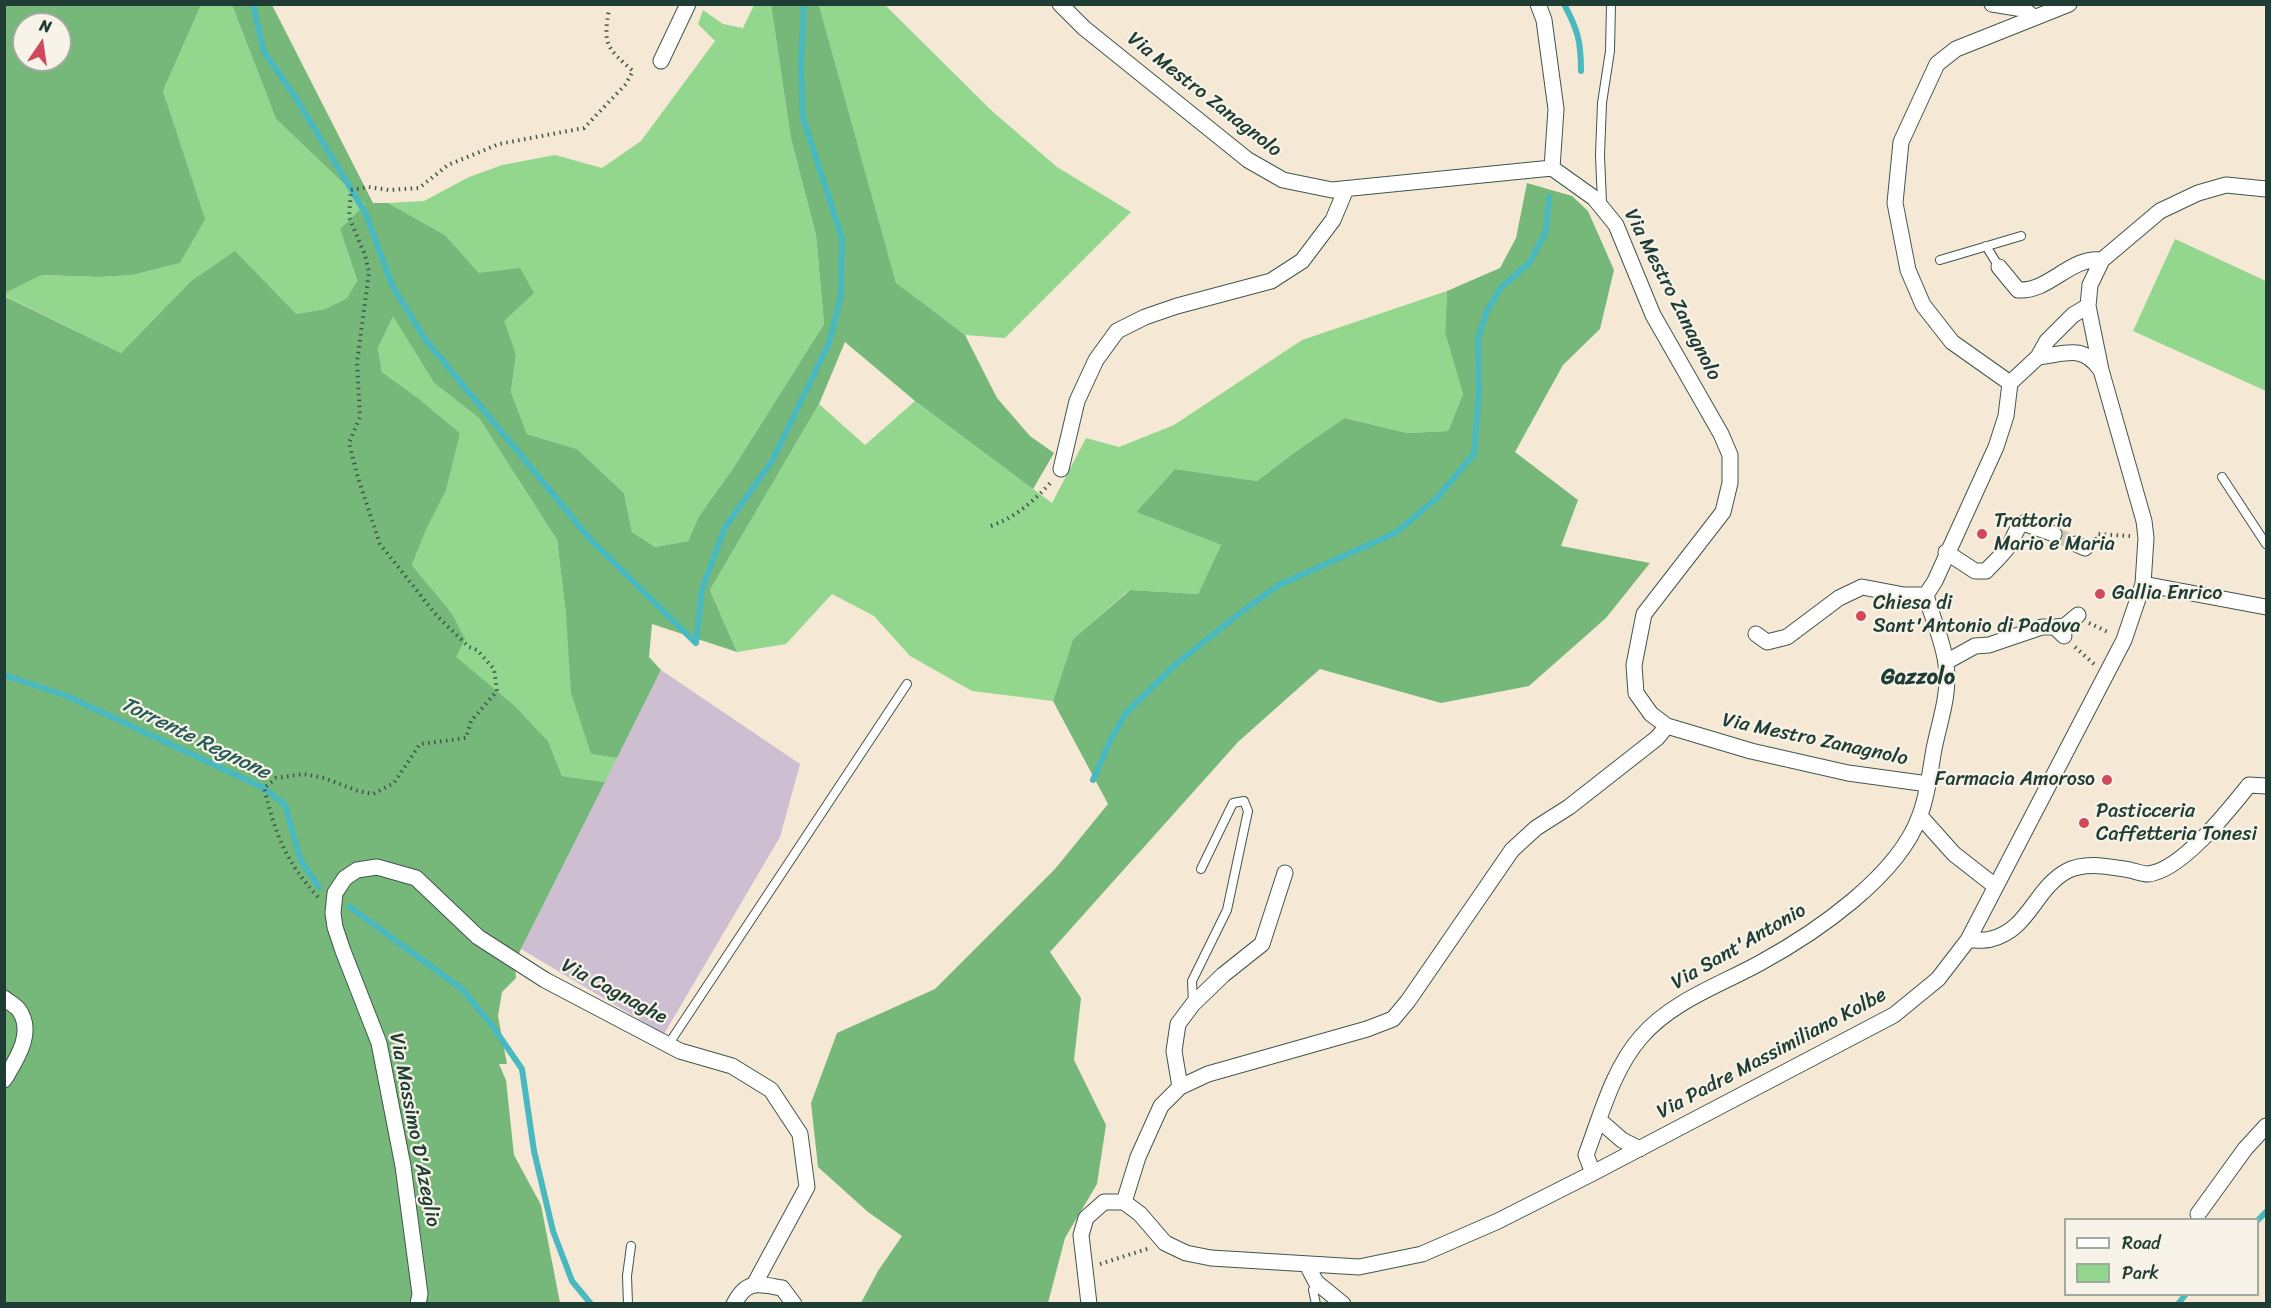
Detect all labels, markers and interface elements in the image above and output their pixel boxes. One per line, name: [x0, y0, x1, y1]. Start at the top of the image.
text: N: [37, 11, 54, 41]
north arrow: [12, 12, 72, 72]
street label: Via Mestro Zanagnolo: [1122, 27, 1286, 163]
street label: Via Mestro Zanagnolo: [1618, 205, 1726, 385]
place label: Trattoria Mario e Maria: [1994, 510, 2115, 557]
marker: Trattoria Mario e Maria: [1975, 527, 1989, 541]
place label: Gallia Enrico: [2112, 582, 2222, 606]
marker: Gallia Enrico: [2093, 587, 2107, 601]
place label: Chiesa di Sant'Antonio di Padova: [1873, 592, 2080, 639]
marker: Chiesa di Sant'Antonio di Padova: [1854, 609, 1868, 623]
district label: Gazzolo: [1881, 665, 1955, 691]
water label: Torrente Regnone: [117, 692, 273, 786]
street label: Via Mestro Zanagnolo: [1720, 709, 1910, 771]
place label: Farmacia Amoroso: [1935, 768, 2095, 792]
marker: Farmacia Amoroso: [2100, 773, 2114, 787]
place label: Pasticceria Caffetteria Tonesi: [2096, 800, 2257, 847]
marker: Pasticceria Caffetteria Tonesi: [2077, 816, 2091, 830]
street label: Via Sant'Antonio: [1667, 899, 1811, 995]
street label: Via Cagnaghe: [557, 954, 671, 1030]
street label: Via Padre Massimiliano Kolbe: [1653, 983, 1891, 1125]
street label: Via Massimo D'Azeglio: [383, 1031, 445, 1229]
legend: [2064, 1218, 2259, 1296]
text: Road: [2122, 1227, 2161, 1259]
text: Park: [2122, 1257, 2159, 1289]

